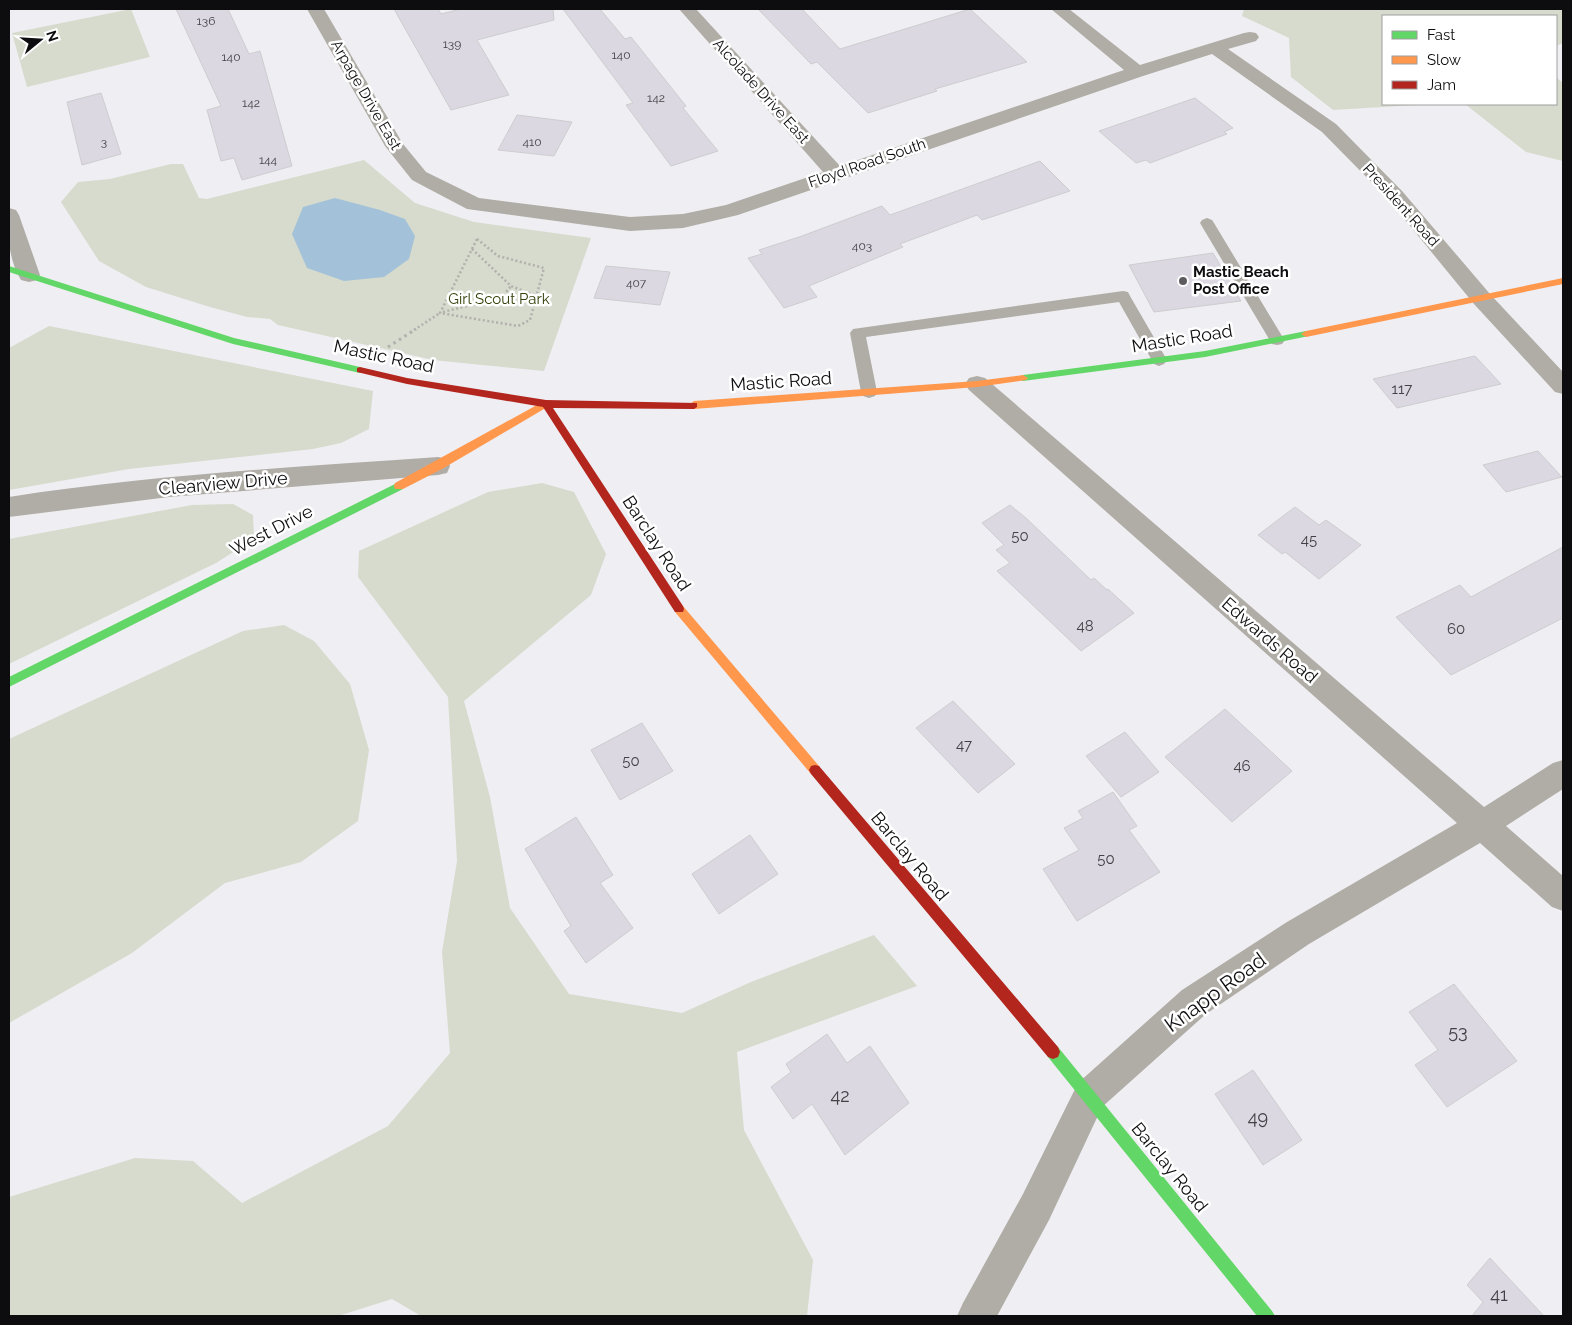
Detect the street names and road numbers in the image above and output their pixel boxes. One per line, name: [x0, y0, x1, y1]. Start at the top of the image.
street label: Alcolade Drive East: [709, 35, 813, 147]
street label: Arpage Drive East: [327, 37, 405, 153]
street label: Floyd Road South: [806, 134, 928, 192]
street label: President Road: [1359, 160, 1443, 250]
street label: Mastic Road: [1130, 320, 1234, 356]
street label: Mastic Road: [332, 335, 436, 377]
street label: Mastic Road: [729, 367, 833, 395]
street label: Clearview Drive: [158, 467, 289, 499]
street label: Barclay Road: [618, 492, 696, 594]
street label: West Drive: [226, 500, 316, 560]
street label: Edwards Road: [1218, 593, 1322, 687]
street label: Barclay Road: [867, 807, 953, 905]
street label: Knapp Road: [1160, 947, 1270, 1037]
street label: Barclay Road: [1127, 1118, 1213, 1216]

